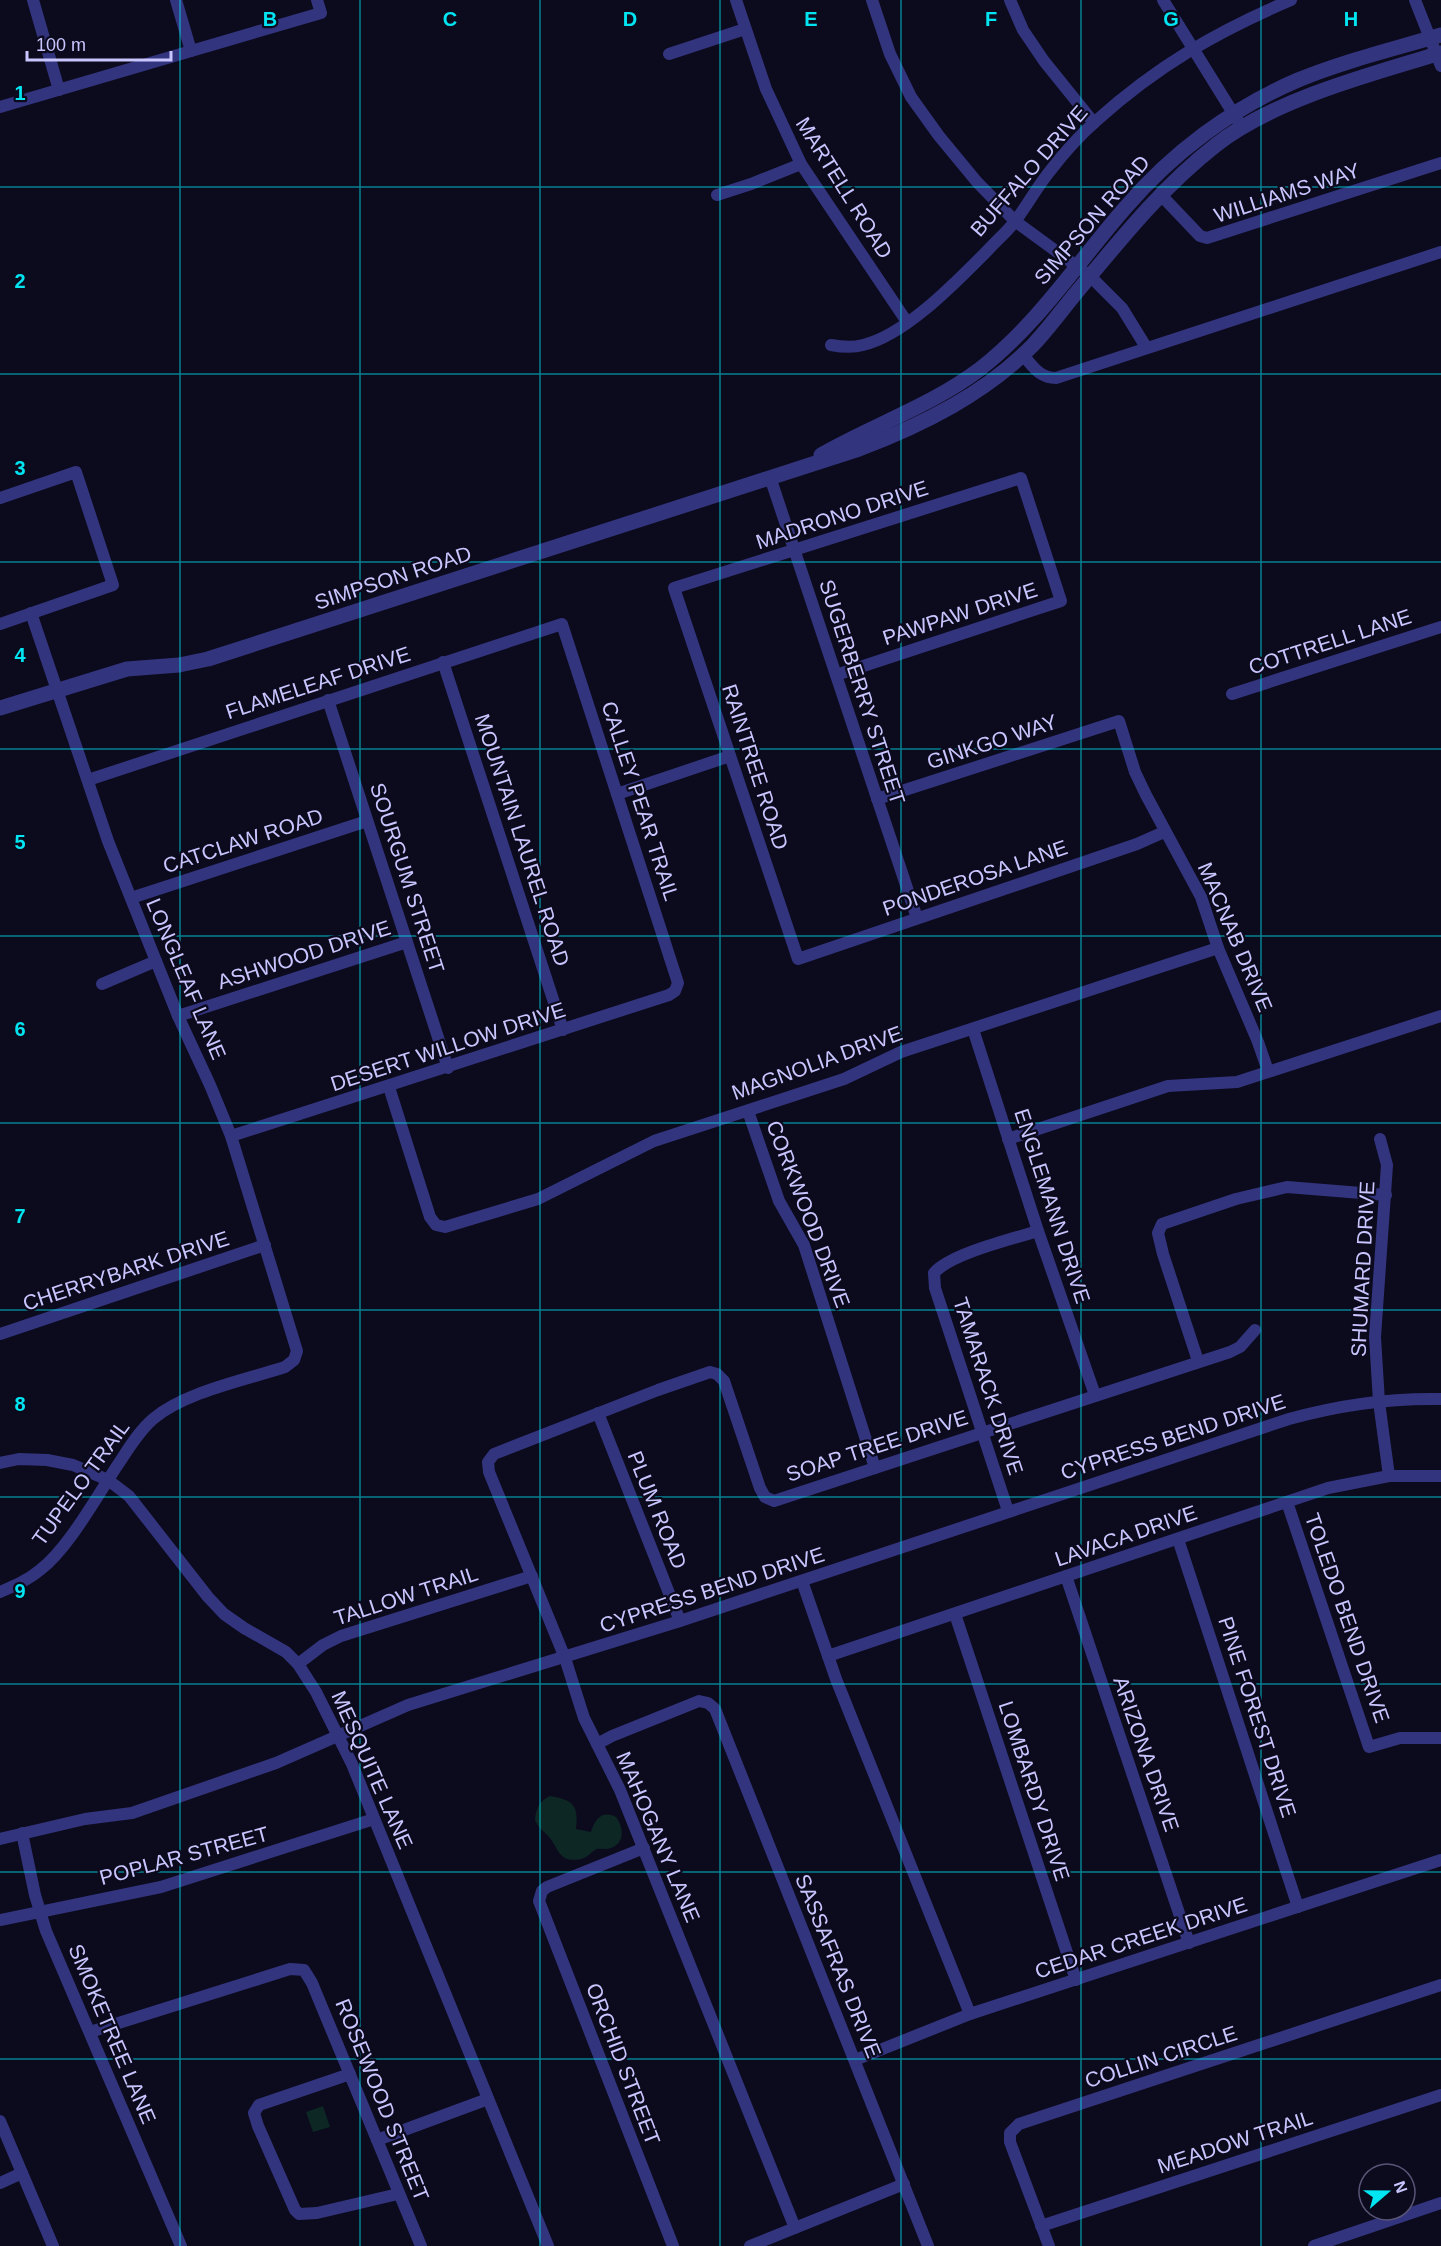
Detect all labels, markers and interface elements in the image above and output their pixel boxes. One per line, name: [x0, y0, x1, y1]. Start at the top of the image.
text: B: [263, 8, 277, 30]
text: C: [443, 8, 457, 30]
text: D: [623, 8, 637, 30]
text: E: [804, 8, 818, 30]
text: F: [985, 8, 997, 30]
text: G: [1163, 8, 1179, 30]
text: H: [1344, 8, 1358, 30]
scale bar: [27, 24, 171, 62]
text: 100 m: [36, 35, 86, 55]
text: 1: [14, 82, 26, 104]
street label: BUFFALO DRIVE: [966, 101, 1092, 241]
street label: MARTELL ROAD: [792, 113, 897, 263]
street label: SIMPSON ROAD: [1029, 150, 1154, 289]
street label: WILLIAMS WAY: [1211, 158, 1363, 227]
text: 2: [14, 270, 26, 292]
text: 3: [14, 457, 26, 479]
street label: MADRONO DRIVE: [753, 476, 931, 553]
street label: SIMPSON ROAD: [312, 541, 474, 614]
street label: SUGERBERRY STREET: [815, 577, 910, 807]
street label: PAWPAW DRIVE: [880, 578, 1040, 649]
street label: COTTRELL LANE: [1246, 604, 1414, 679]
street label: FLAMELEAF DRIVE: [223, 642, 413, 723]
text: 4: [14, 644, 26, 666]
street label: RAINTREE ROAD: [718, 681, 793, 853]
street label: CALLEY PEAR TRAIL: [597, 698, 684, 903]
street label: GINKGO WAY: [924, 710, 1060, 773]
street label: MOUNTAIN LAUREL ROAD: [471, 711, 574, 969]
street label: SOURGUM STREET: [366, 780, 449, 976]
street label: CATCLAW ROAD: [160, 804, 326, 877]
text: 5: [14, 831, 26, 853]
street label: PONDEROSA LANE: [880, 835, 1070, 920]
street label: MACNAB DRIVE: [1194, 859, 1277, 1015]
street label: LONGLEAF LANE: [142, 895, 231, 1063]
street label: ASHWOOD DRIVE: [214, 916, 393, 993]
street label: DESERT WILLOW DRIVE: [328, 998, 568, 1095]
text: 6: [14, 1018, 26, 1040]
street label: MAGNOLIA DRIVE: [728, 1021, 905, 1104]
street label: ENGLEMANN DRIVE: [1010, 1106, 1095, 1306]
street label: CORKWOOD DRIVE: [762, 1117, 855, 1311]
street label: SHUMARD DRIVE: [1346, 1180, 1379, 1358]
text: 7: [14, 1205, 26, 1227]
street label: CHERRYBARK DRIVE: [20, 1226, 232, 1315]
street label: TAMARACK DRIVE: [949, 1294, 1028, 1477]
street label: CYPRESS BEND DRIVE: [1058, 1389, 1288, 1484]
text: 8: [14, 1393, 26, 1415]
street label: SOAP TREE DRIVE: [783, 1405, 970, 1486]
street label: TUPELO TRAIL: [28, 1416, 134, 1550]
street label: PLUM ROAD: [623, 1448, 692, 1572]
street label: LAVACA DRIVE: [1052, 1500, 1200, 1571]
street label: TOLEDO BEND DRIVE: [1301, 1510, 1394, 1726]
street label: CYPRESS BEND DRIVE: [597, 1542, 827, 1637]
street label: TALLOW TRAIL: [331, 1561, 481, 1630]
text: 9: [14, 1580, 26, 1602]
street label: PINE FOREST DRIVE: [1214, 1614, 1301, 1820]
street label: ARIZONA DRIVE: [1109, 1673, 1184, 1834]
street label: MESQUITE LANE: [327, 1687, 418, 1852]
street label: LOMBARDY DRIVE: [995, 1698, 1074, 1884]
street label: MAHOGANY LANE: [612, 1748, 705, 1925]
street label: POPLAR STREET: [97, 1822, 271, 1889]
street label: SASSAFRAS DRIVE: [791, 1871, 886, 2061]
street label: CEDAR CREEK DRIVE: [1032, 1892, 1250, 1983]
street label: SMOKETREE LANE: [64, 1941, 161, 2127]
street label: ORCHID STREET: [582, 1980, 665, 2148]
street label: ROSEWOOD STREET: [331, 1995, 434, 2204]
street label: COLLIN CIRCLE: [1082, 2021, 1240, 2092]
street label: MEADOW TRAIL: [1154, 2106, 1315, 2177]
north arrow: [1357, 2162, 1417, 2222]
text: N: [1391, 2179, 1411, 2195]

